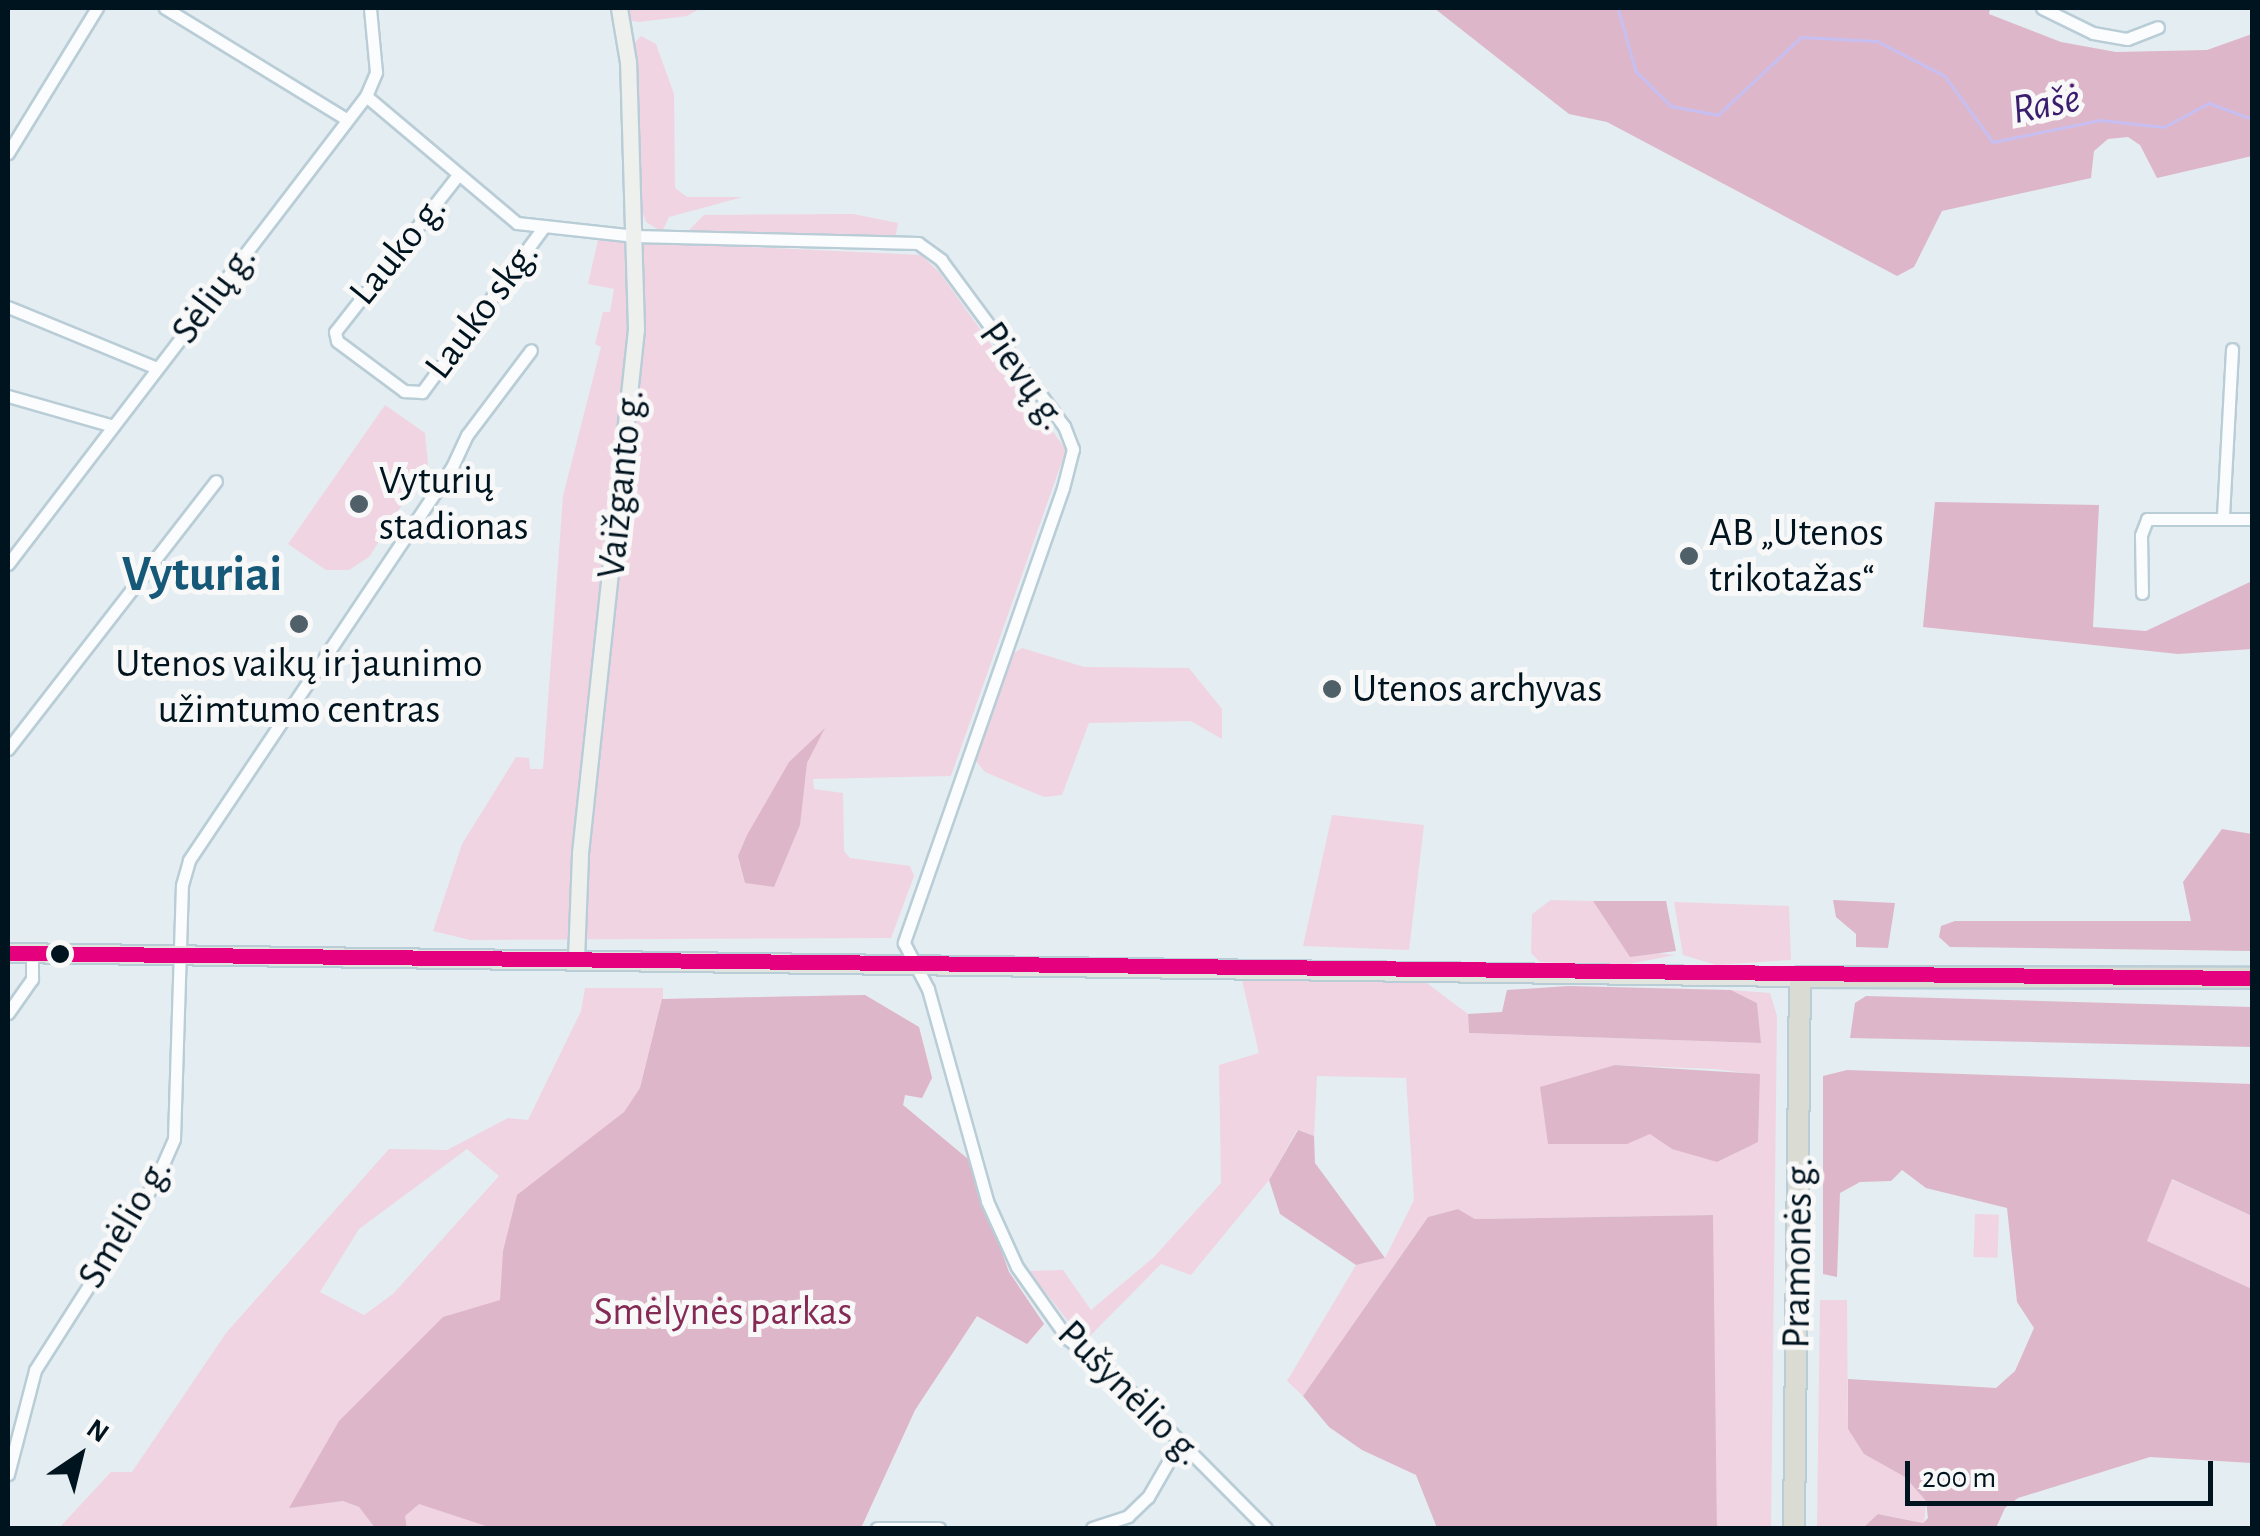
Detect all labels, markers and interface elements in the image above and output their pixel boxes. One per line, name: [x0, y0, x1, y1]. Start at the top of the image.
water label: Rašė: [2008, 73, 2084, 135]
street label: Lauko g.: [339, 185, 457, 315]
street label: Lauko skg.: [415, 232, 549, 388]
street label: Sėlių g.: [161, 235, 267, 353]
street label: Pievų g.: [969, 312, 1077, 440]
street label: Vaižganto g.: [587, 387, 655, 581]
place label: Vyturių stadionas: [379, 457, 529, 551]
marker: Vyturių stadionas: [348, 493, 370, 515]
place label: AB „Utenos trikotažas“: [1709, 509, 1884, 603]
marker: AB „Utenos trikotažas“: [1678, 545, 1700, 567]
district label: Vyturiai: [122, 546, 282, 606]
marker: Utenos vaikų ir jaunimo užimtumo centras: [288, 613, 310, 635]
place label: Utenos vaikų ir jaunimo užimtumo centras: [115, 640, 483, 734]
place label: Utenos archyvas: [1352, 665, 1602, 713]
marker: Utenos archyvas: [1321, 678, 1343, 700]
unlabelled marker: [50, 944, 70, 964]
street label: Smėlio g.: [68, 1149, 182, 1297]
street label: Pramonės g.: [1772, 1157, 1824, 1349]
park label: Smėlynės parkas: [594, 1288, 852, 1336]
street label: Pušynėlio g.: [1047, 1310, 1213, 1476]
north arrow: [30, 1406, 130, 1506]
text: N: [81, 1414, 113, 1448]
scale bar: [1910, 1441, 2218, 1503]
text: 200 m: [1922, 1463, 1996, 1493]

